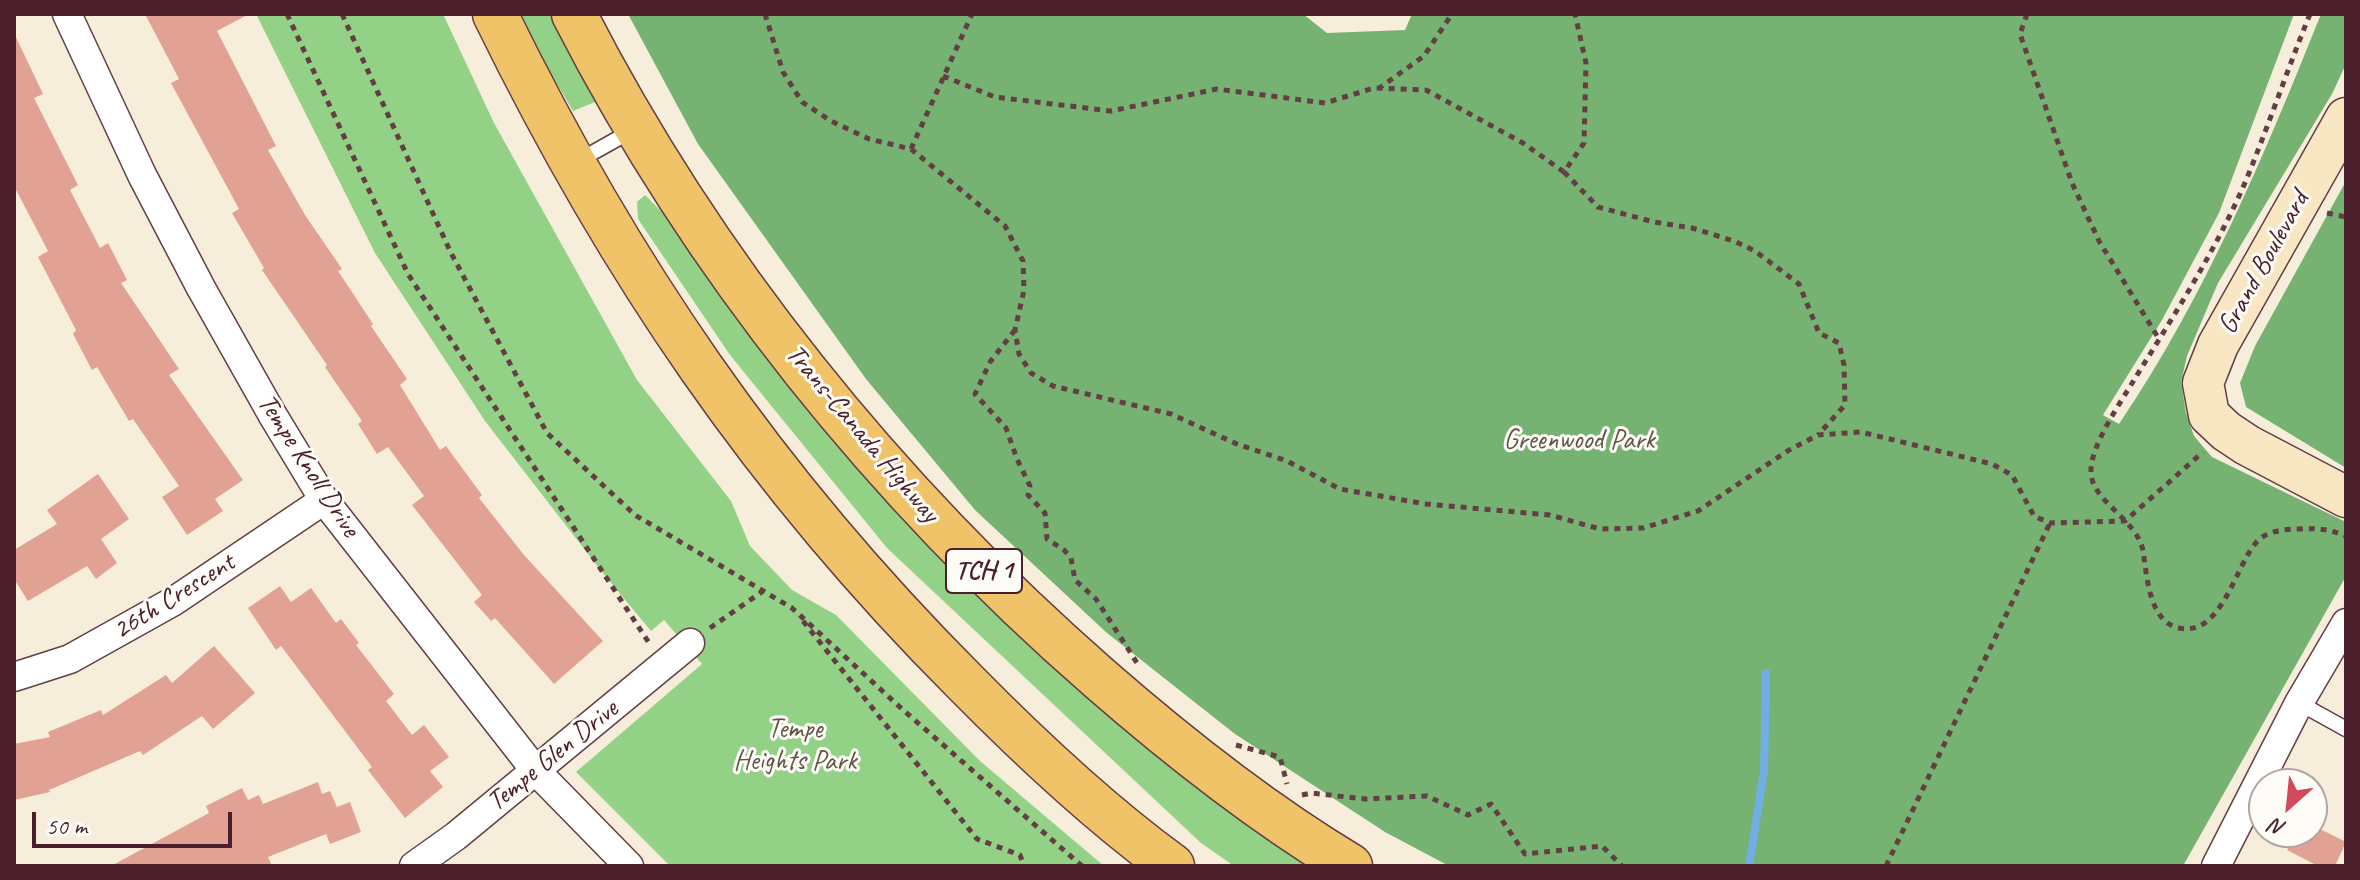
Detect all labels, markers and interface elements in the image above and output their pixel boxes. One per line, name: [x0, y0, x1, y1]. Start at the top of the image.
street label: Grand Boulevard: [2211, 186, 2317, 340]
street label: Trans-Canada Highway: [778, 338, 946, 530]
street label: Tempe Knoll Drive: [249, 388, 367, 544]
park label: Greenwood Park: [1504, 424, 1654, 458]
street label: 26th Crescent: [107, 546, 241, 648]
road number: TCH 1: [946, 549, 1022, 593]
street label: Tempe Glen Drive: [481, 693, 625, 819]
park label: Tempe Heights Park: [734, 713, 856, 779]
north arrow: [2248, 768, 2328, 848]
scale bar: [36, 796, 236, 846]
text: 50 m: [46, 811, 87, 841]
text: N: [2266, 812, 2290, 843]

